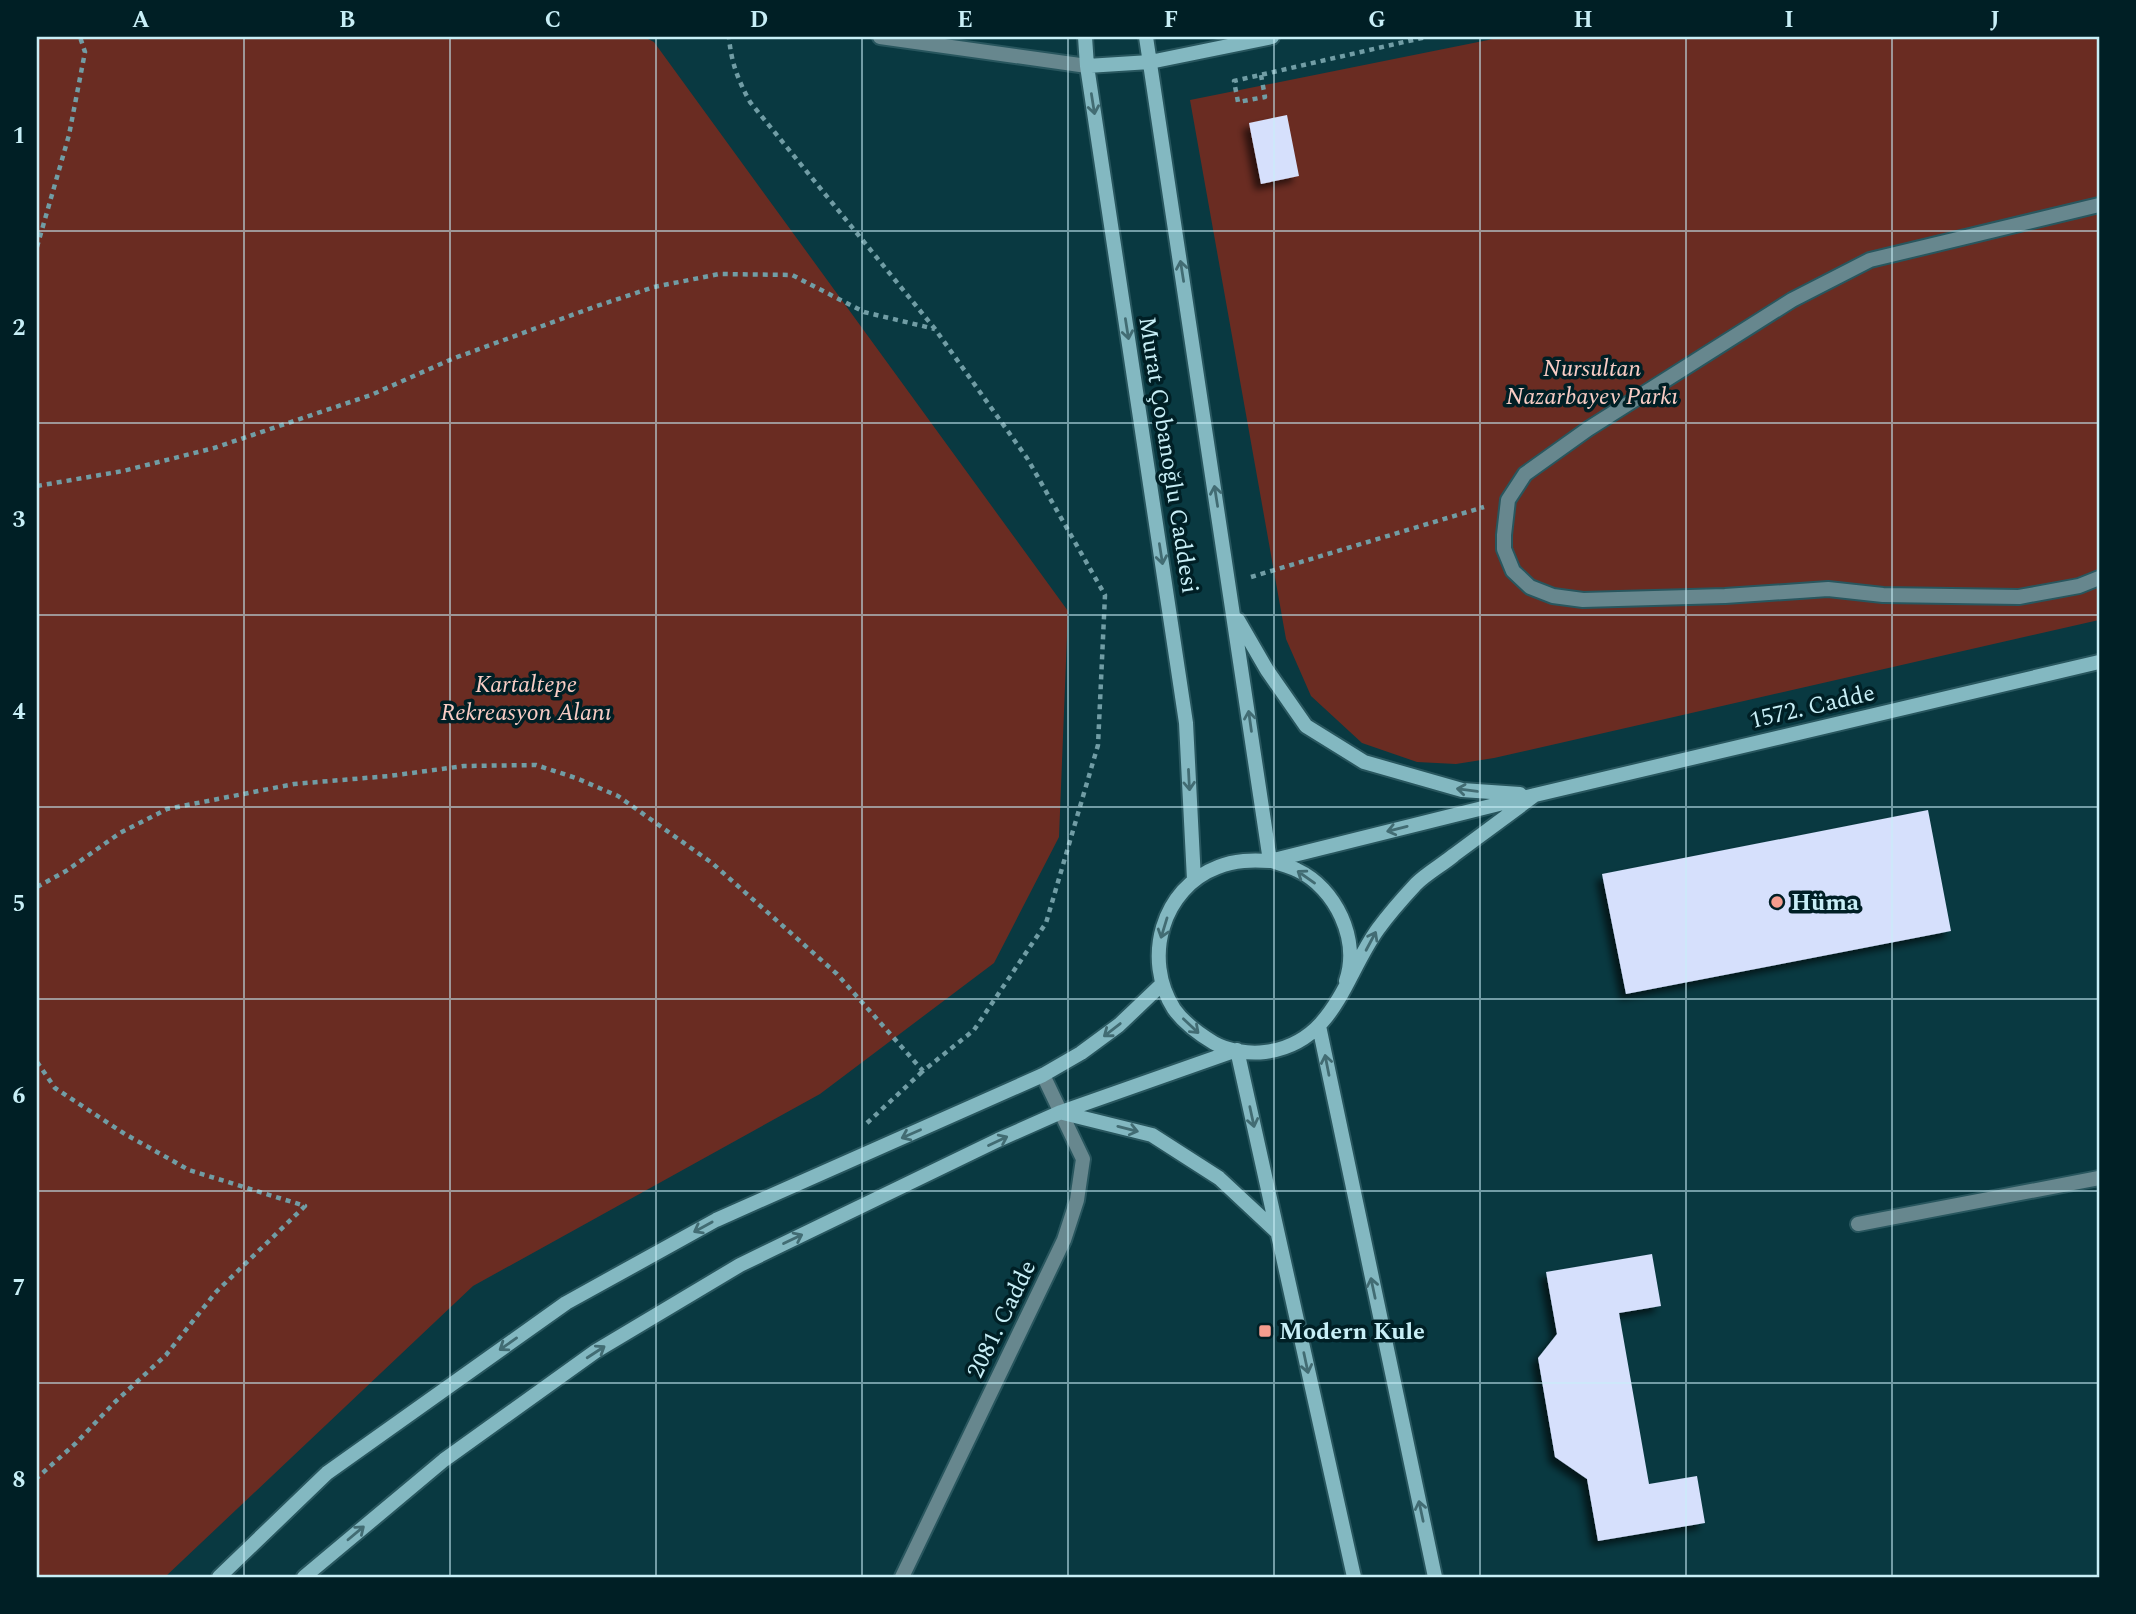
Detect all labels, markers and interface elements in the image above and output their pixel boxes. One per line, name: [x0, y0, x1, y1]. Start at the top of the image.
text: A: [132, 3, 150, 38]
text: B: [339, 3, 355, 38]
text: C: [545, 3, 561, 38]
text: D: [750, 3, 768, 38]
text: E: [957, 3, 973, 38]
text: F: [1164, 3, 1178, 38]
text: G: [1368, 3, 1386, 38]
text: H: [1573, 3, 1593, 38]
text: I: [1784, 3, 1794, 38]
text: J: [1990, 3, 2000, 38]
one-way arrow: [1087, 93, 1100, 115]
text: 1: [13, 119, 25, 154]
one-way arrow: [1175, 260, 1188, 283]
text: 2: [13, 311, 26, 346]
street label: Murat Çobanoğlu Caddesi: [1128, 314, 1208, 596]
one-way arrow: [1121, 318, 1134, 340]
park label: Nursultan Nazarbayev Parkı: [1506, 351, 1678, 415]
one-way arrow: [1209, 485, 1222, 507]
text: 3: [13, 503, 26, 538]
one-way arrow: [1155, 543, 1168, 565]
park label: Kartaltepe Rekreasyon Alanı: [440, 667, 612, 731]
street label: 1572. Cadde: [1746, 675, 1878, 739]
text: 4: [13, 695, 26, 730]
one-way arrow: [1243, 710, 1256, 732]
one-way arrow: [1182, 768, 1195, 791]
one-way arrow: [1456, 783, 1479, 796]
one-way arrow: [1387, 823, 1409, 836]
one-way arrow: [1297, 870, 1316, 884]
place label: Hüma: [1791, 885, 1860, 921]
text: 5: [13, 887, 25, 922]
marker: Hüma: [1769, 894, 1785, 910]
one-way arrow: [1156, 916, 1169, 938]
one-way arrow: [1365, 932, 1379, 952]
one-way arrow: [1182, 1018, 1199, 1035]
one-way arrow: [1103, 1022, 1122, 1037]
one-way arrow: [1319, 1054, 1333, 1077]
text: 6: [13, 1079, 26, 1114]
one-way arrow: [1246, 1105, 1259, 1128]
one-way arrow: [1116, 1123, 1139, 1136]
one-way arrow: [900, 1128, 922, 1141]
one-way arrow: [988, 1133, 1009, 1146]
one-way arrow: [693, 1221, 714, 1234]
one-way arrow: [782, 1232, 803, 1246]
street label: 2081. Cadde: [958, 1254, 1046, 1385]
text: 7: [13, 1271, 25, 1306]
one-way arrow: [1366, 1277, 1380, 1300]
place label: Modern Kule: [1279, 1314, 1425, 1350]
marker: Modern Kule: [1257, 1323, 1273, 1339]
one-way arrow: [499, 1337, 518, 1351]
one-way arrow: [586, 1344, 605, 1359]
one-way arrow: [1300, 1351, 1314, 1374]
text: 8: [13, 1463, 25, 1498]
one-way arrow: [1413, 1500, 1426, 1522]
one-way arrow: [347, 1525, 365, 1541]

